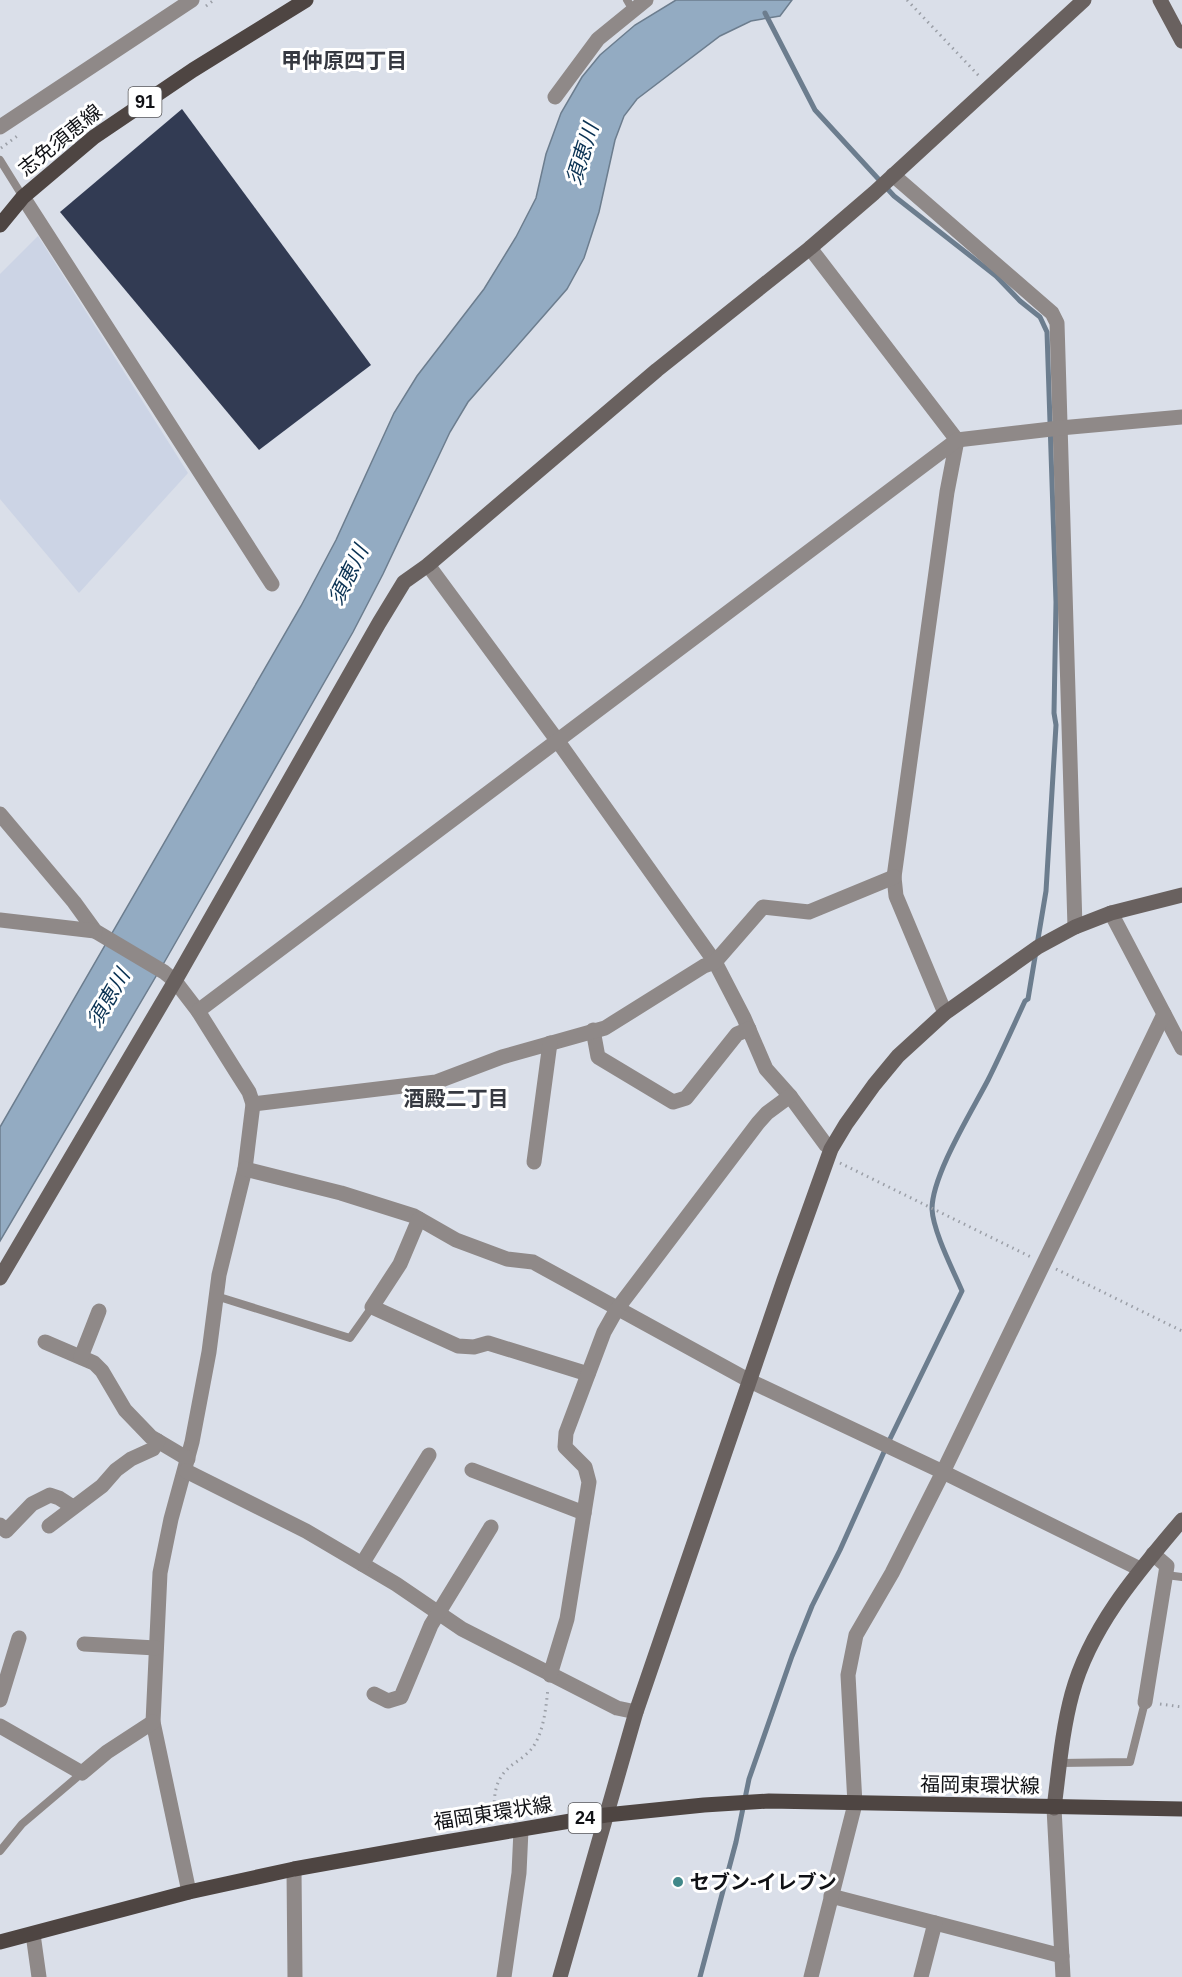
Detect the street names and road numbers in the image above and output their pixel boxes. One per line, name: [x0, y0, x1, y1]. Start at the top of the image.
road number: 91: [128, 87, 162, 117]
street label: 志免須恵線: [14, 100, 106, 180]
street label: 福岡東環状線: [920, 1773, 1040, 1797]
street label: 福岡東環状線: [432, 1793, 554, 1833]
road number: 24: [568, 1803, 602, 1833]

